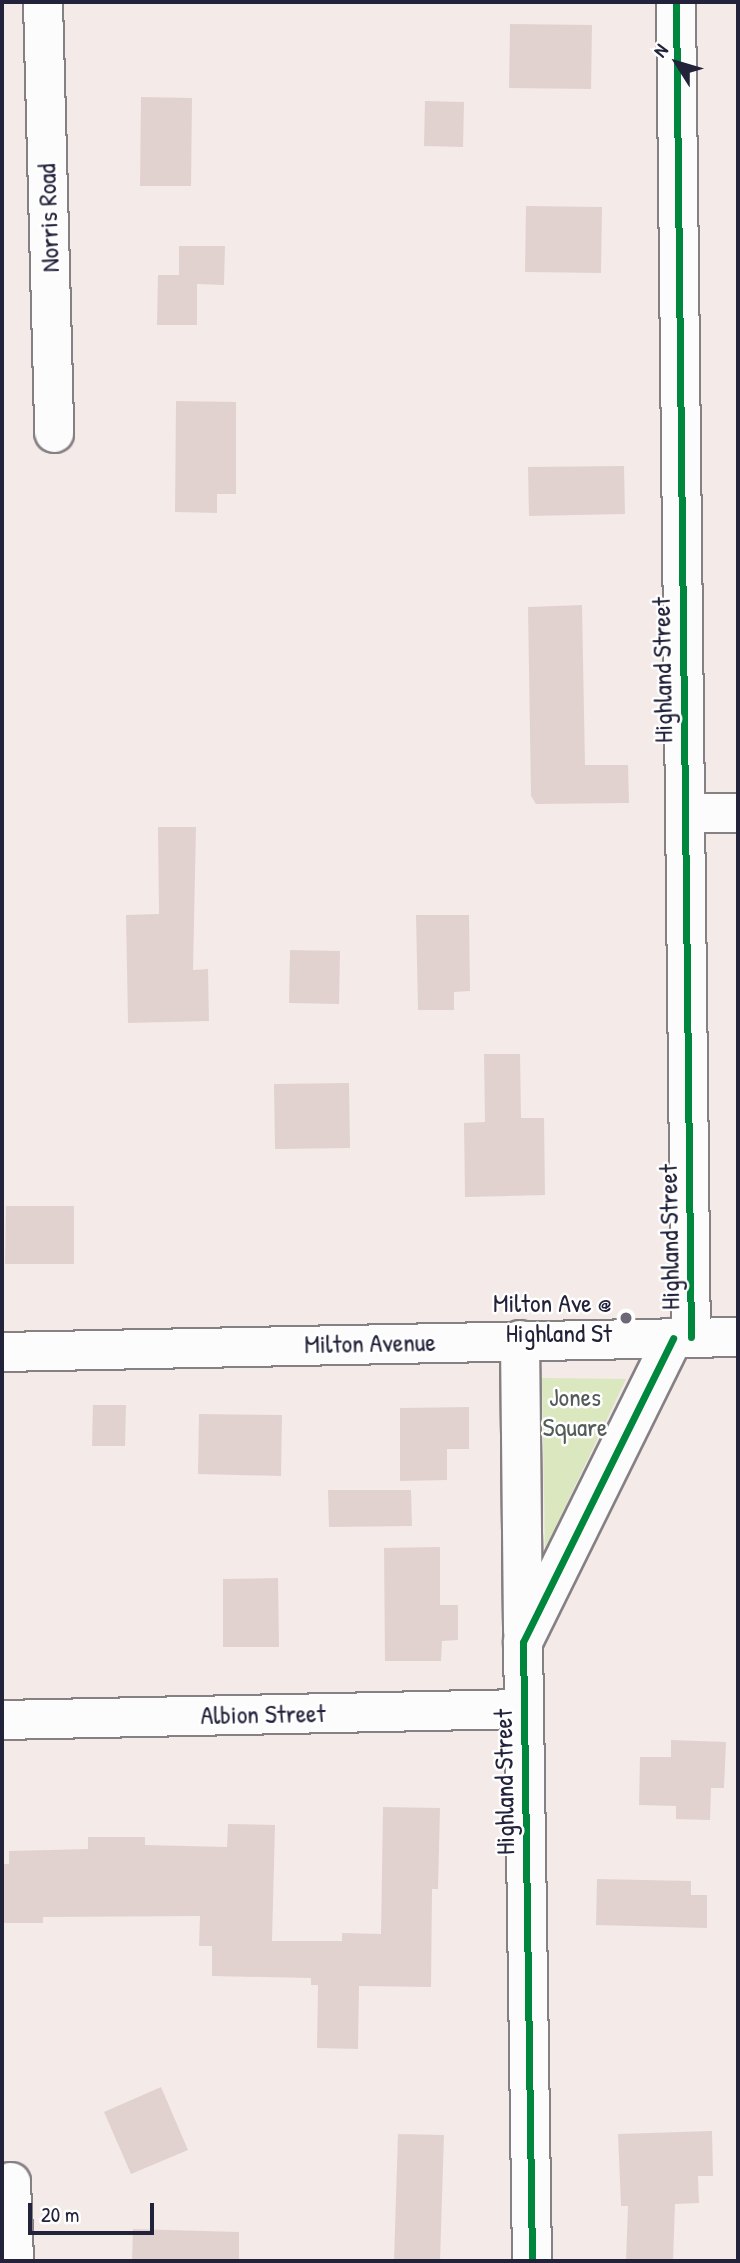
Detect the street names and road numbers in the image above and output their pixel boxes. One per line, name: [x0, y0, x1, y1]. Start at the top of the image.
street label: Norris Road: [31, 163, 65, 273]
street label: Highland Street: [645, 597, 679, 743]
street label: Highland Street: [652, 1164, 686, 1310]
street label: Milton Avenue: [304, 1326, 436, 1360]
street label: Albion Street: [200, 1697, 326, 1731]
street label: Highland Street: [487, 1709, 521, 1855]

